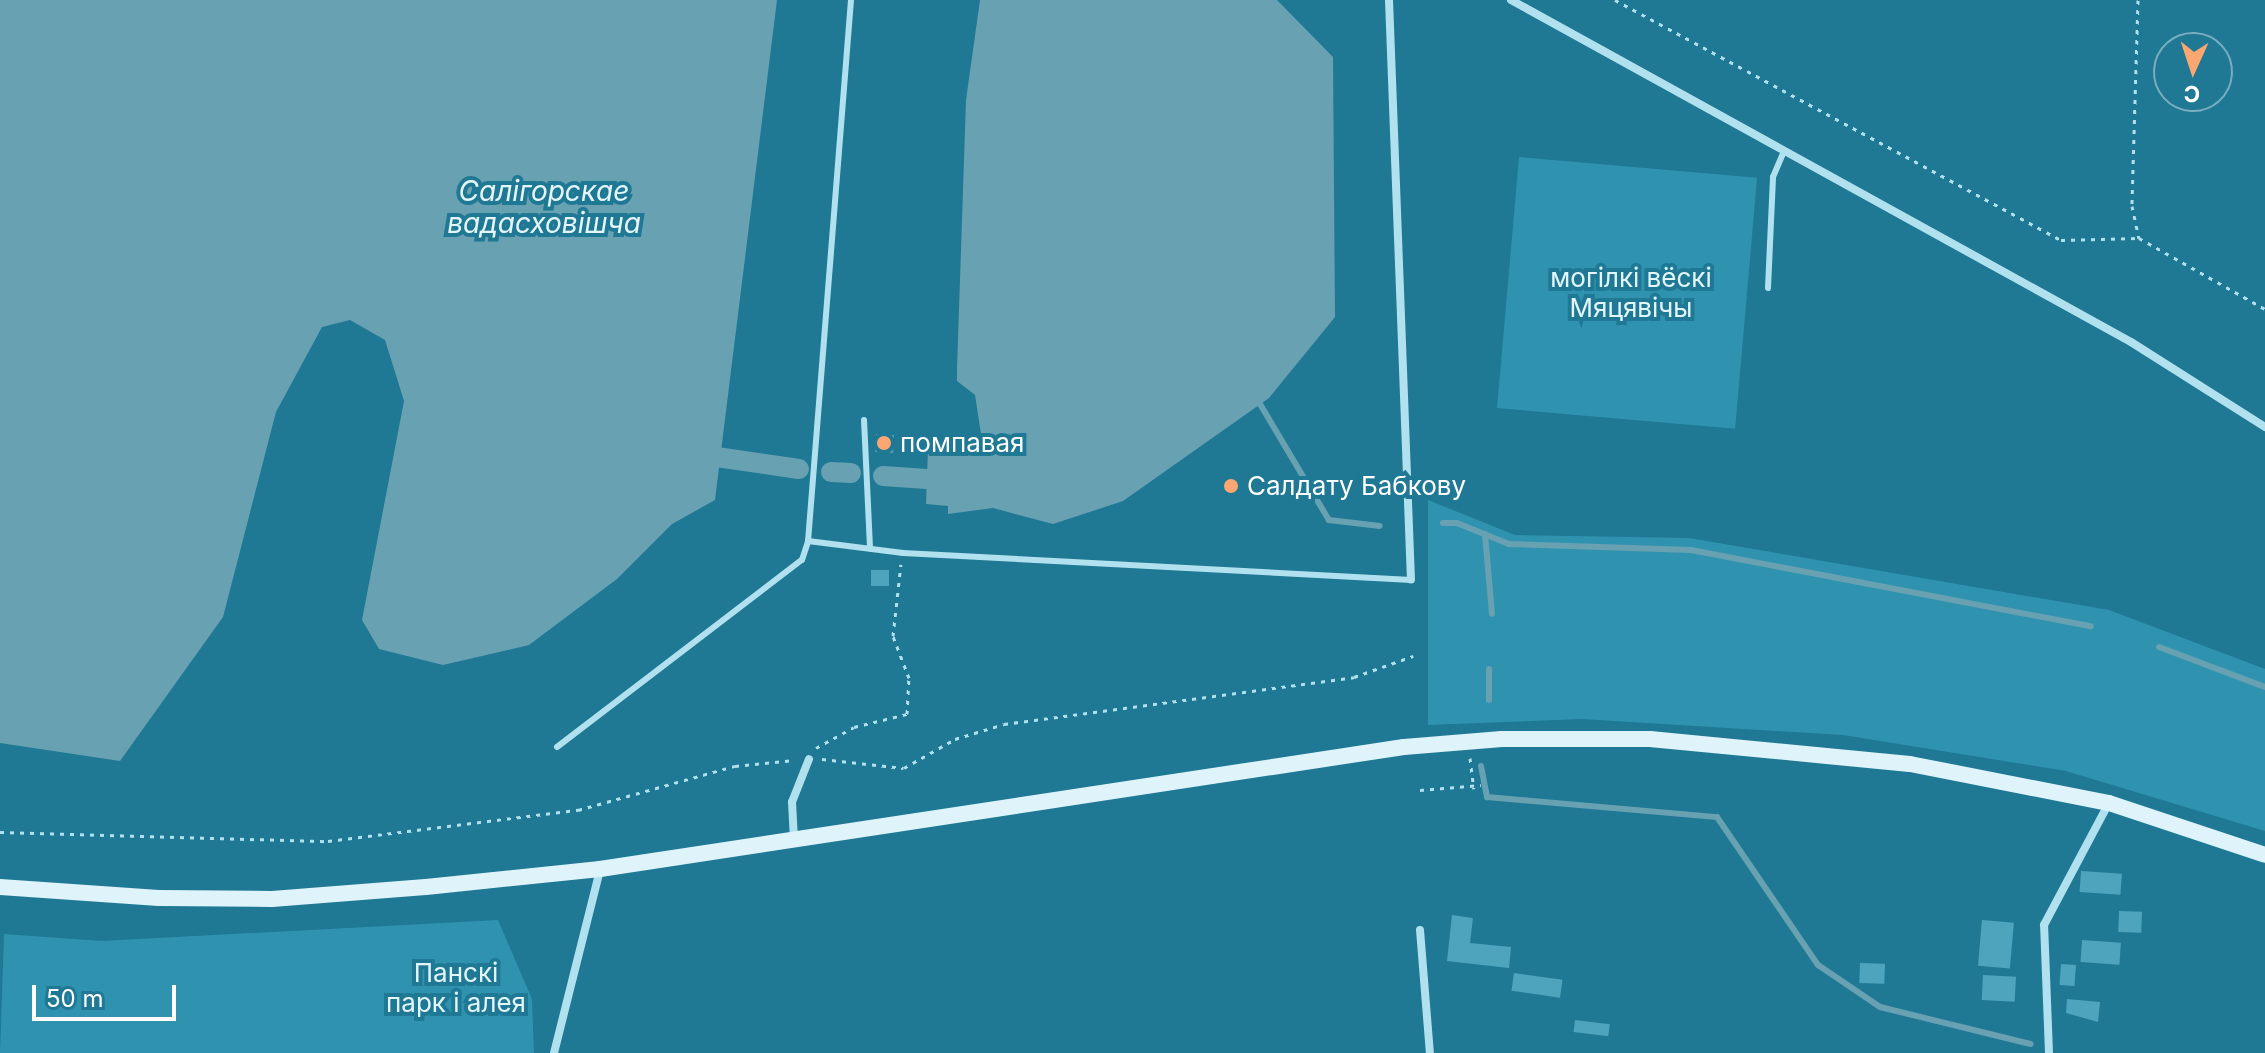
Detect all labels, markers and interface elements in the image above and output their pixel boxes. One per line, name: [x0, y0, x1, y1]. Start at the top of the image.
north arrow: [2153, 32, 2233, 112]
text: С: [2183, 81, 2201, 107]
water label: Салігорскае вадасховішча: [447, 174, 641, 240]
park label: могілкі вёскі Мяцявічы: [1550, 262, 1712, 324]
place label: помпавая: [900, 427, 1024, 459]
marker: помпавая: [875, 434, 893, 452]
place label: Салдату Бабкову: [1247, 470, 1466, 502]
marker: Салдату Бабкову: [1222, 477, 1240, 495]
park label: Панскі парк і алея: [386, 957, 526, 1018]
scale bar: [36, 969, 180, 1019]
text: 50 m: [46, 984, 104, 1013]

